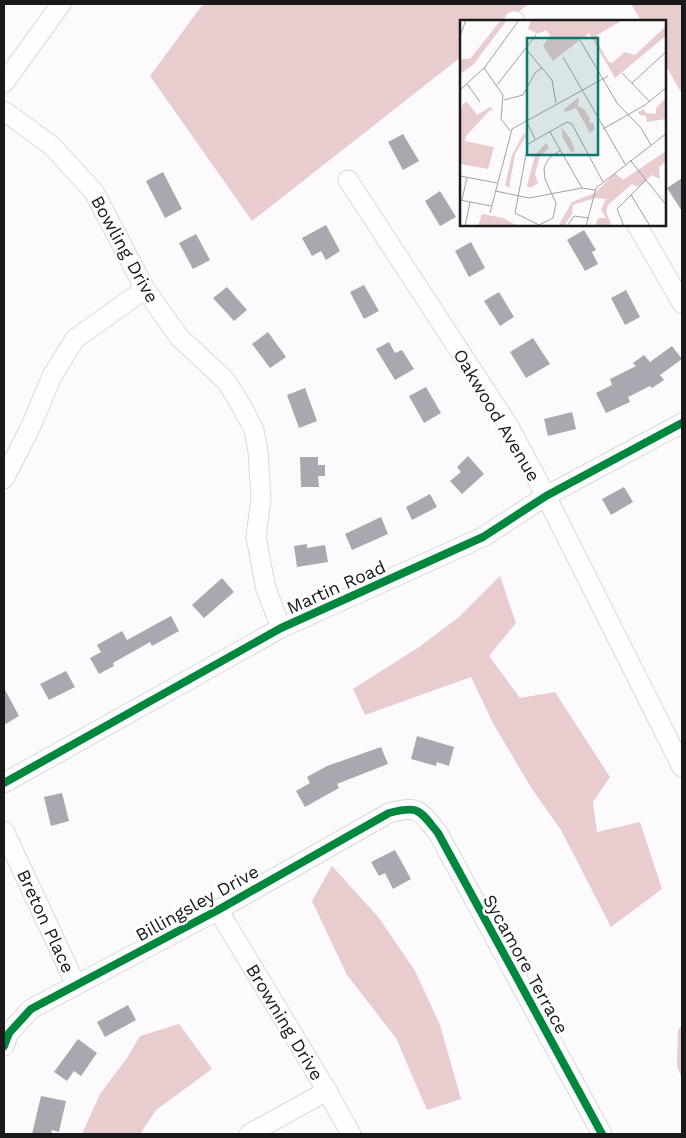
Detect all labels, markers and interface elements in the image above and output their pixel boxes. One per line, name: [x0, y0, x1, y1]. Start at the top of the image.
inset map: [460, 20, 666, 226]
street label: Bowling Drive: [87, 192, 163, 306]
street label: Oakwood Avenue: [449, 345, 545, 485]
street label: Martin Road: [283, 556, 389, 618]
street label: Billingsley Drive: [132, 860, 262, 946]
street label: Breton Place: [13, 866, 79, 976]
street label: Sycamore Terrace: [479, 891, 573, 1037]
street label: Browning Drive: [242, 960, 328, 1084]

